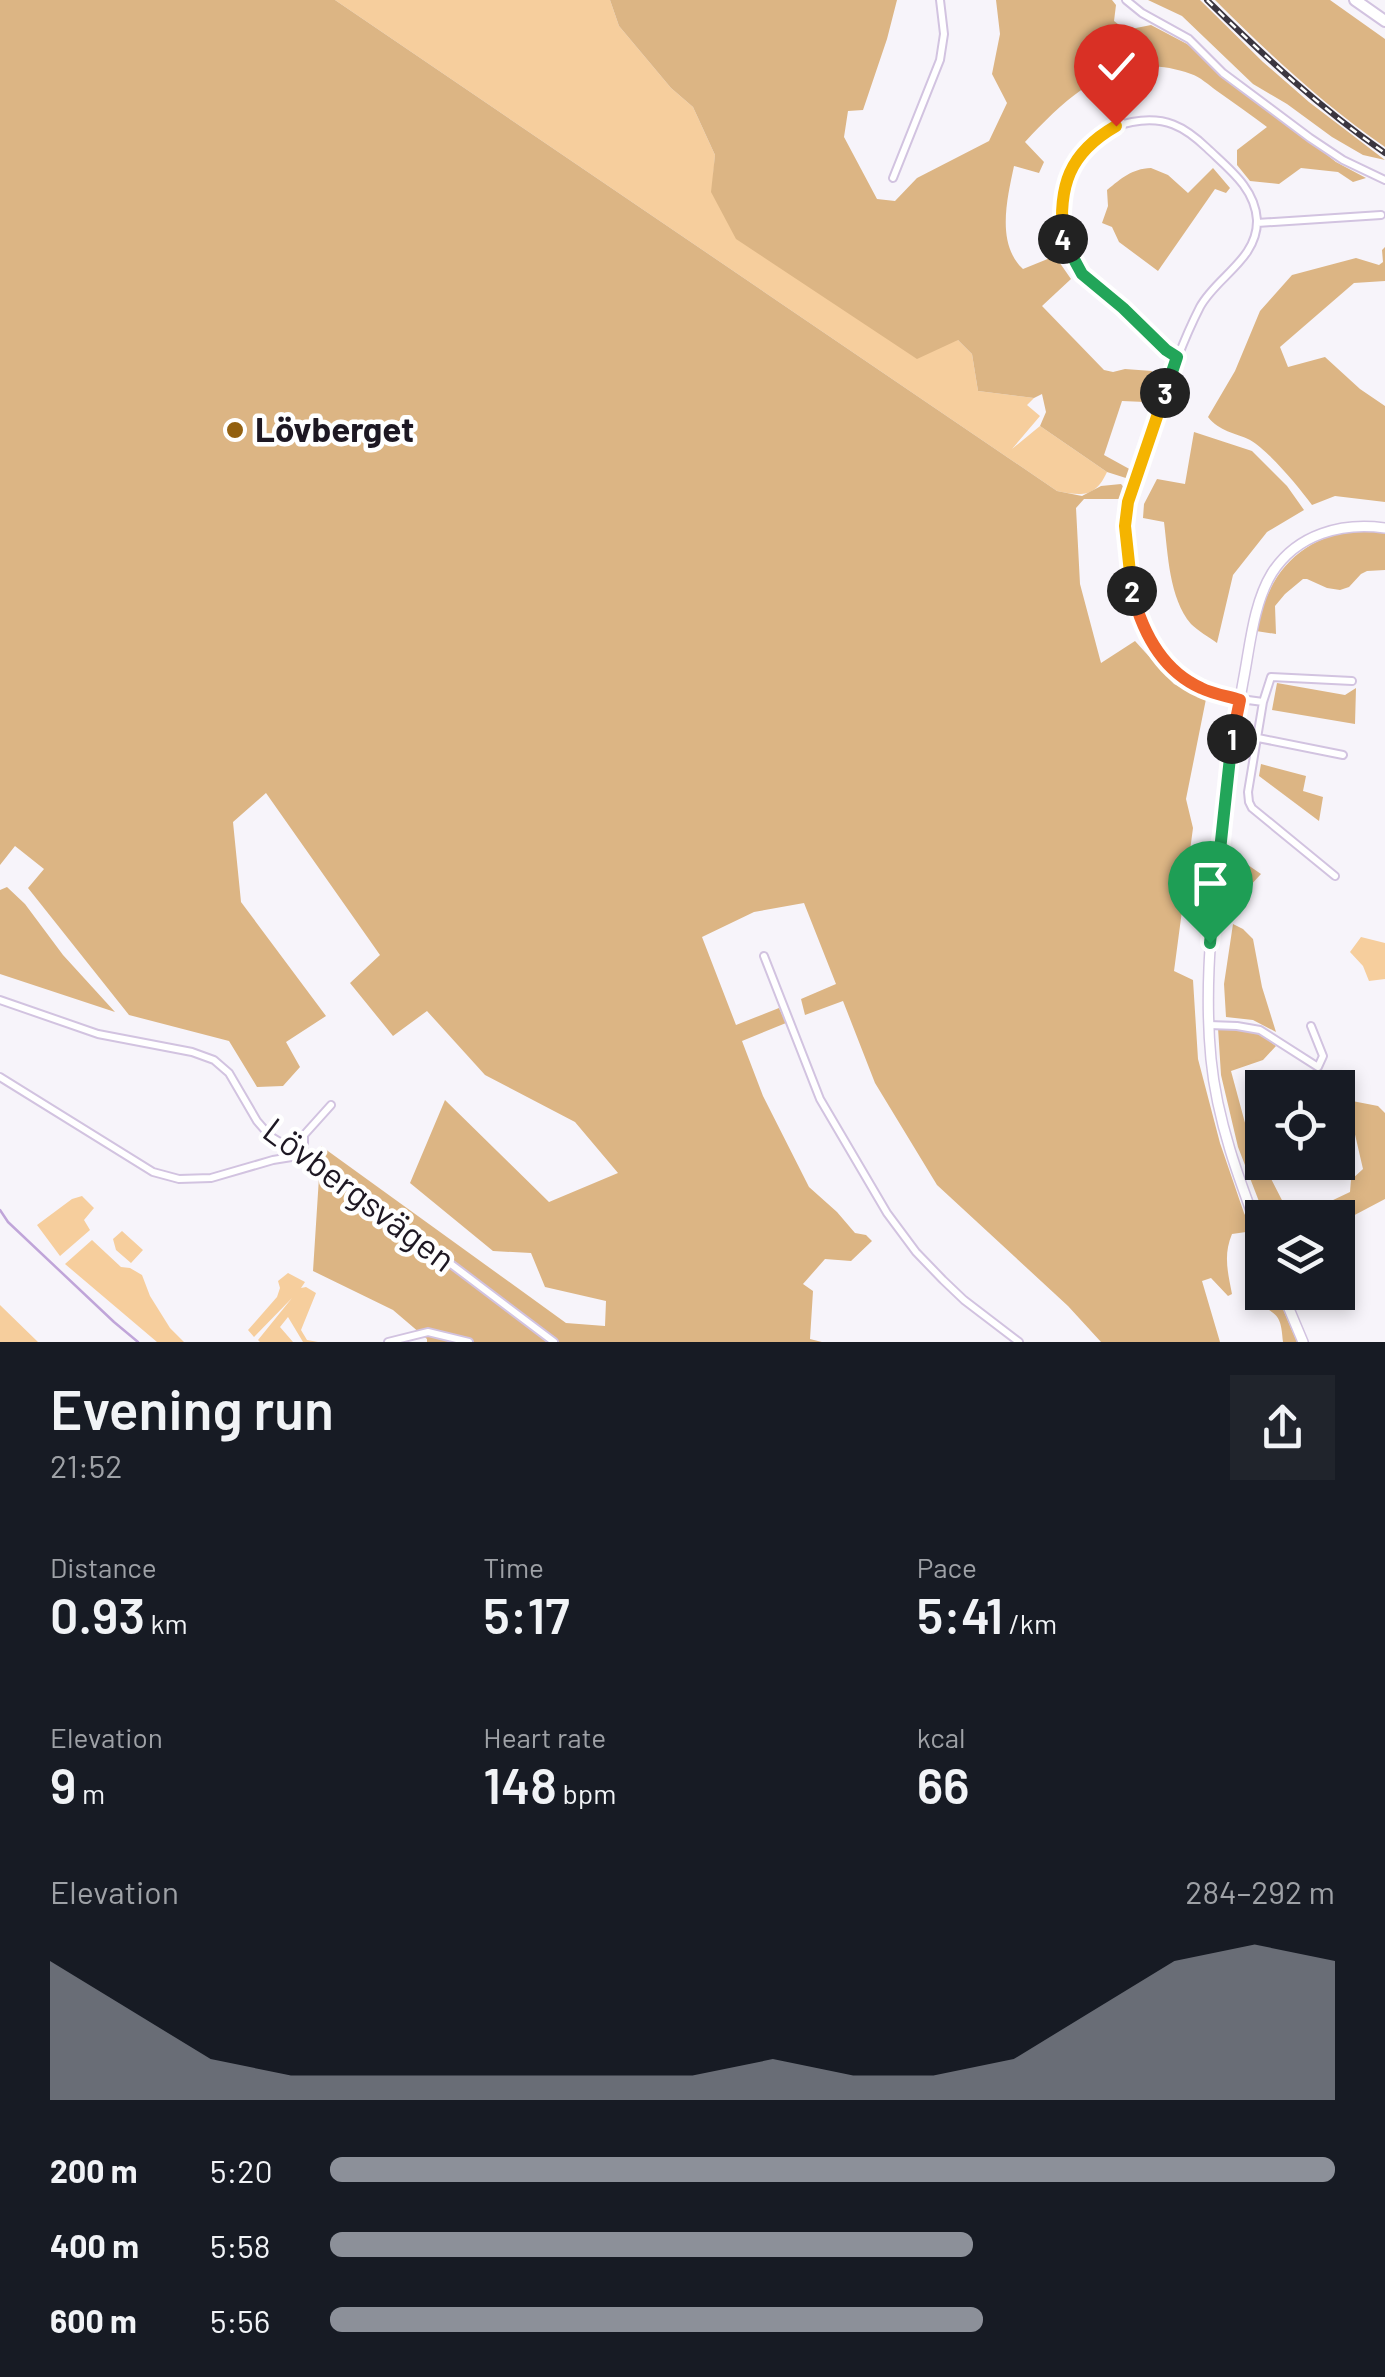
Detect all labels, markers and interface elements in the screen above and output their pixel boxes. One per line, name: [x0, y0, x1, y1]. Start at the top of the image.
pin: [1074, 24, 1159, 127]
icon: check: [1089, 39, 1144, 94]
pin: 4: [1038, 214, 1088, 264]
text: 4: [1055, 222, 1071, 256]
pin: 3: [1140, 368, 1190, 418]
text: 3: [1157, 376, 1173, 410]
place label: Lövberget: [255, 407, 414, 449]
marker: Lövberget: [224, 419, 246, 441]
pin: 2: [1107, 566, 1157, 616]
text: 2: [1124, 574, 1140, 608]
pin: 1: [1207, 714, 1257, 764]
text: 1: [1227, 722, 1237, 756]
pin: [1168, 841, 1253, 944]
icon: arrive: [1183, 856, 1238, 911]
map controls: [1245, 1070, 1355, 1310]
button: locate: [1245, 1070, 1355, 1180]
street label: Lövbergsvägen: [256, 1108, 464, 1279]
button: layers: [1245, 1200, 1355, 1310]
text: Evening run: [50, 1375, 334, 1441]
button: share: [1230, 1375, 1335, 1480]
text: 21:52: [50, 1446, 122, 1484]
text: Distance: [50, 1550, 157, 1584]
text: Time: [483, 1550, 544, 1584]
text: Pace: [917, 1550, 977, 1584]
text: 0.93: [50, 1584, 145, 1644]
text: 5:17: [483, 1584, 570, 1644]
text: 5:41: [917, 1584, 1003, 1644]
text: km: [145, 1606, 188, 1640]
text: /km: [1003, 1606, 1057, 1640]
text: Elevation: [50, 1720, 163, 1754]
text: Heart rate: [483, 1720, 606, 1754]
text: kcal: [917, 1720, 965, 1754]
text: 9: [50, 1754, 76, 1814]
text: 148: [483, 1754, 557, 1814]
text: 66: [917, 1754, 970, 1814]
text: m: [76, 1776, 105, 1810]
text: bpm: [557, 1776, 616, 1810]
text: Elevation: [50, 1872, 179, 1910]
text: 284–292 m: [1185, 1872, 1335, 1910]
text: 200 m: [50, 2151, 138, 2189]
text: 5:20: [210, 2151, 273, 2189]
text: 400 m: [50, 2226, 139, 2264]
text: 5:58: [210, 2226, 270, 2264]
text: 600 m: [50, 2301, 137, 2339]
text: 5:56: [210, 2301, 270, 2339]

